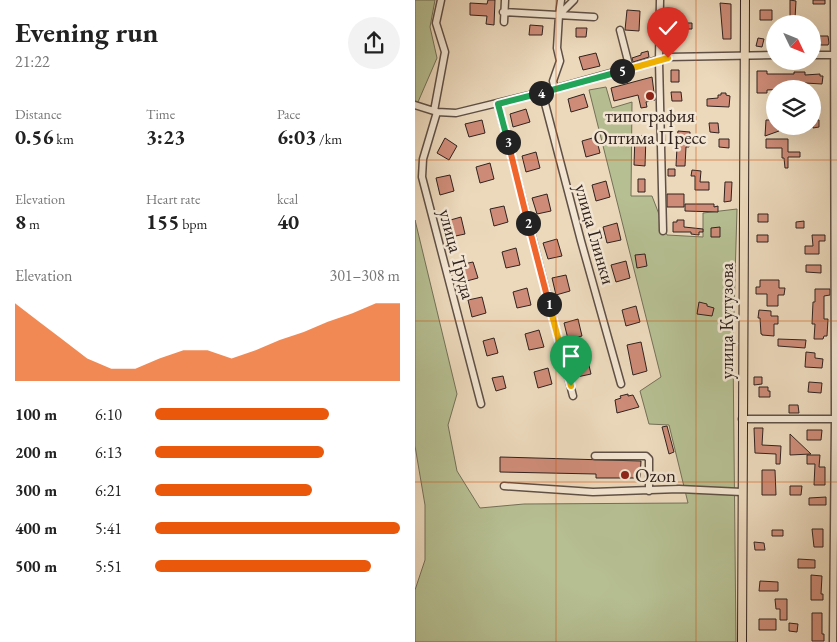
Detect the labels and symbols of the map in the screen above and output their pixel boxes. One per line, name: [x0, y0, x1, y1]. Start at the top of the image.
pin: [647, 7, 689, 58]
north arrow: [766, 15, 821, 70]
pin: 5: [609, 58, 635, 84]
pin: 4: [529, 80, 553, 106]
marker: типография Оптима Пресс: [644, 90, 656, 102]
place label: типография Оптима Пресс: [593, 103, 707, 150]
pin: 3: [495, 130, 521, 154]
street label: улица Глинки: [569, 181, 621, 287]
street label: улица Труда: [433, 206, 481, 302]
pin: 2: [515, 210, 541, 236]
street label: улица Кутузова: [714, 262, 739, 379]
pin: 1: [537, 292, 561, 316]
pin: [550, 335, 592, 386]
place label: Ozon: [635, 463, 676, 488]
marker: Ozon: [619, 469, 631, 481]

